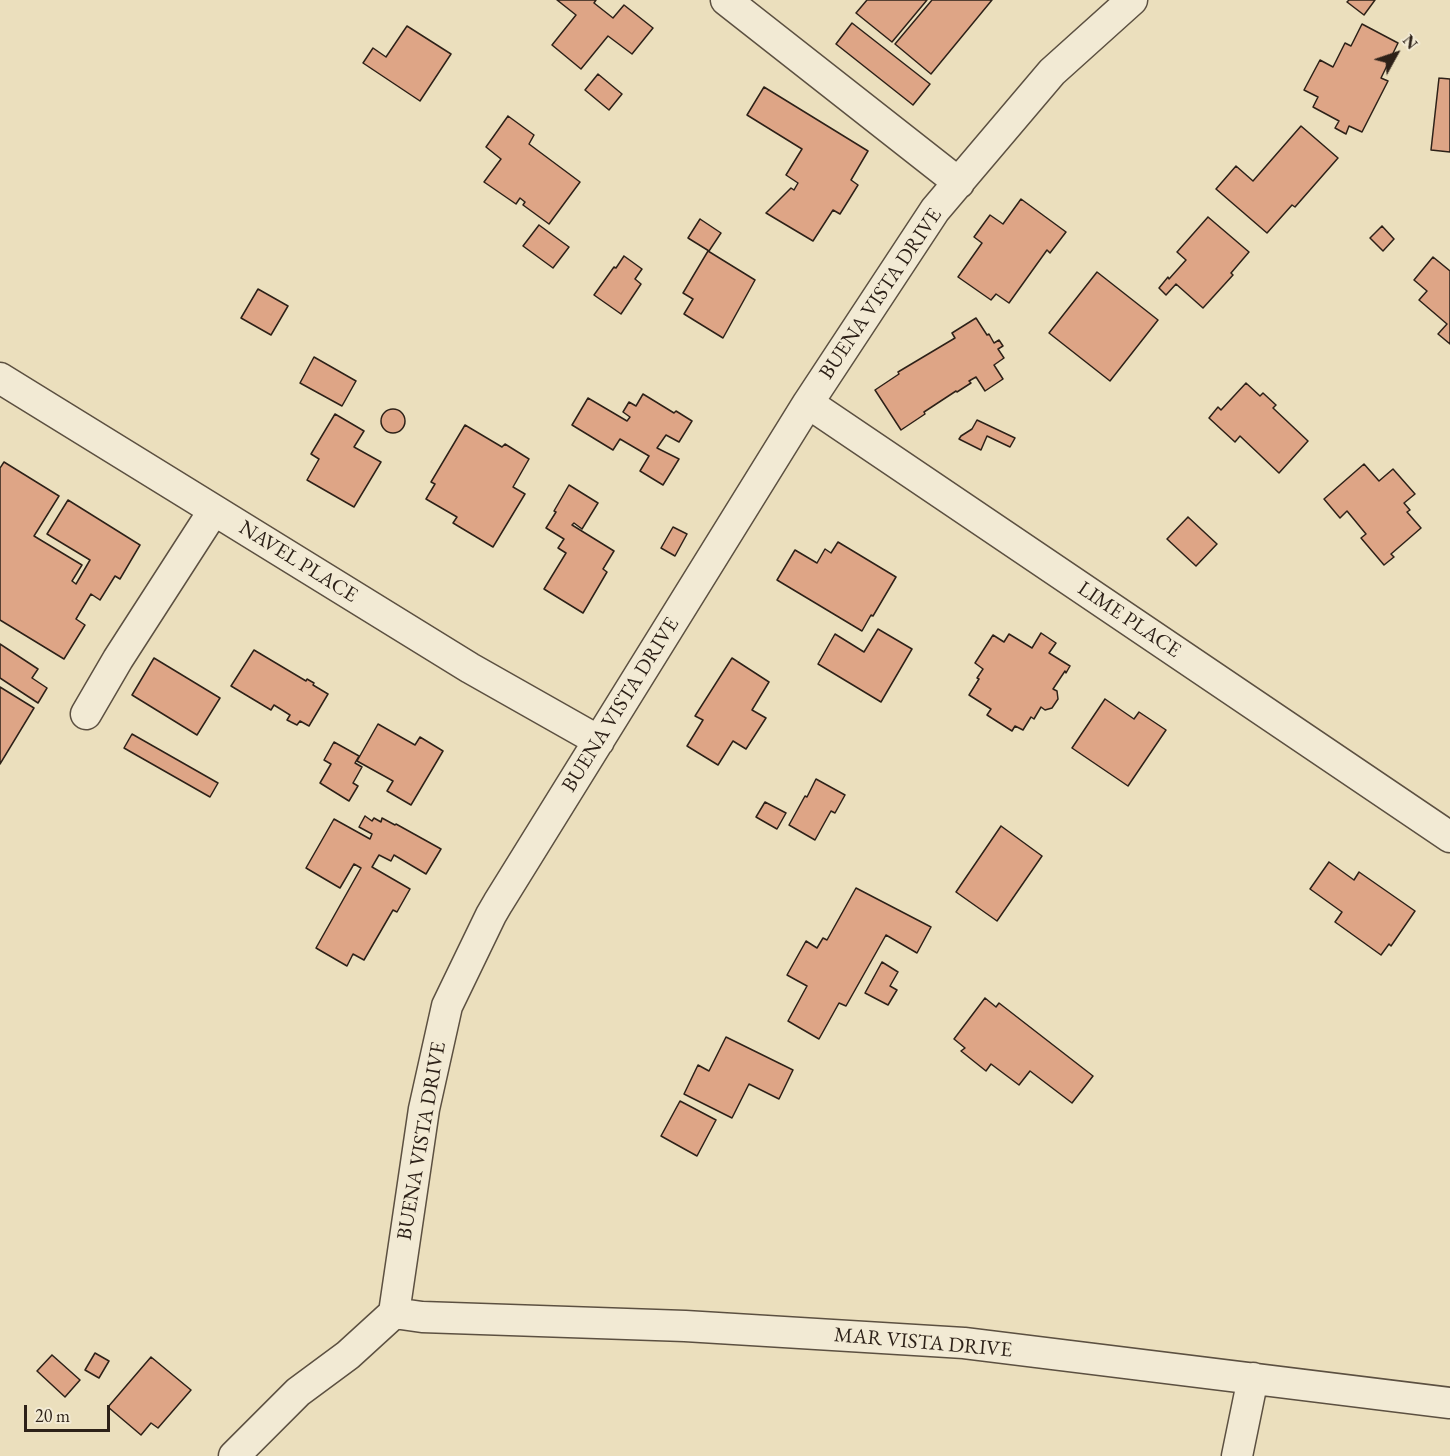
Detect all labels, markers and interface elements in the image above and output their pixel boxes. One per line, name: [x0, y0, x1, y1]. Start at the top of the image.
north arrow: [1366, 24, 1426, 84]
text: N: [1398, 30, 1422, 54]
street label: BUENA VISTA DRIVE: [814, 204, 948, 384]
street label: NAVEL PLACE: [234, 516, 362, 608]
street label: LIME PLACE: [1073, 576, 1185, 664]
street label: BUENA VISTA DRIVE: [557, 613, 685, 797]
street label: BUENA VISTA DRIVE: [392, 1040, 452, 1242]
street label: MAR VISTA DRIVE: [833, 1323, 1013, 1363]
scale bar: [27, 1393, 112, 1431]
text: 20 m: [35, 1404, 70, 1427]

